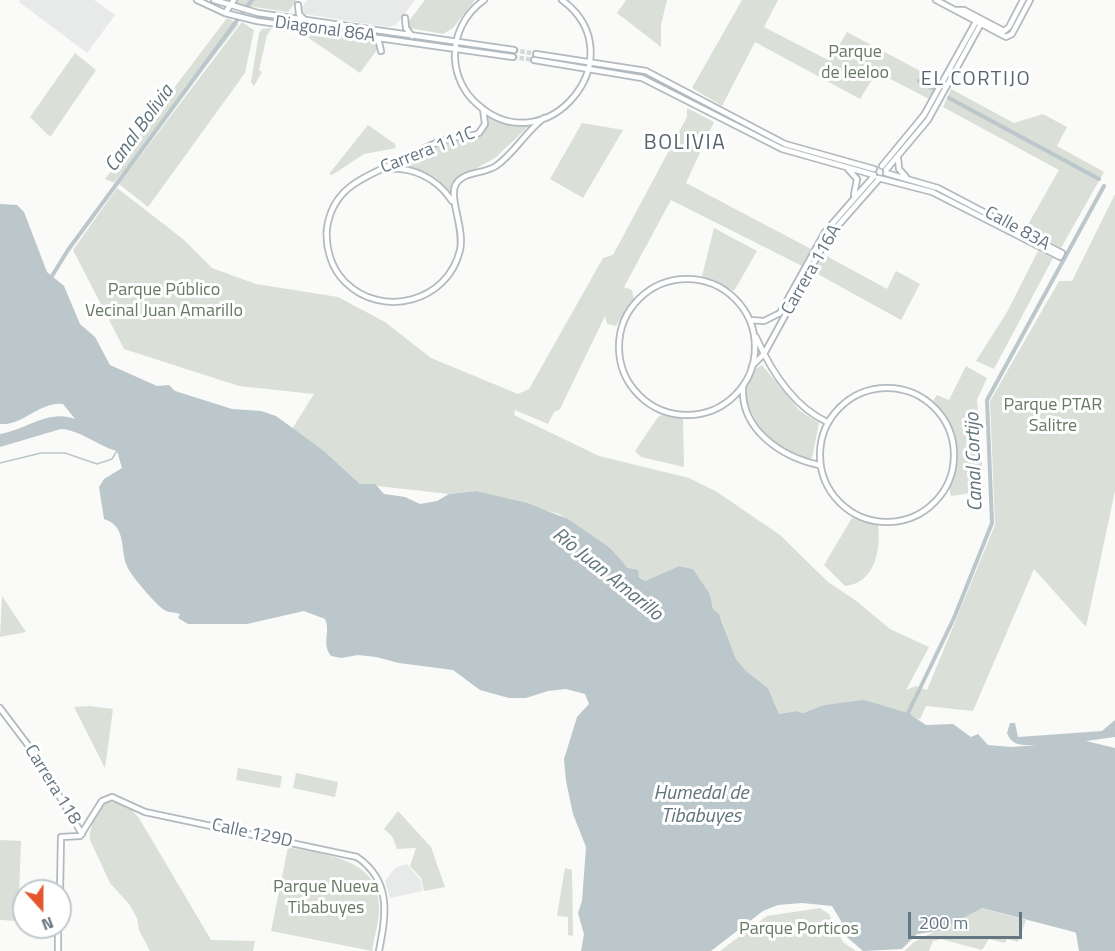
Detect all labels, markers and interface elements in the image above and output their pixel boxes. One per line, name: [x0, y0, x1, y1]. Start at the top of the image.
street label: Diagonal 86A: [273, 12, 377, 48]
park label: Parque de leeloo: [821, 42, 889, 84]
district label: EL CORTIJO: [921, 68, 1031, 92]
water label: Canal Bolivia: [100, 81, 180, 177]
street label: Carrera 111C: [378, 123, 478, 179]
district label: BOLIVIA: [644, 131, 726, 157]
street label: Calle 83A: [981, 202, 1053, 256]
street label: Carrera 116A: [778, 221, 846, 319]
park label: Parque Público Vecinal Juan Amarillo: [85, 280, 243, 322]
park label: Parque PTAR Salitre: [1004, 395, 1102, 438]
water label: Canal Cortijo: [961, 412, 989, 512]
water label: Río Juan Amarillo: [547, 523, 667, 627]
street label: Carrera 118: [19, 741, 85, 829]
water label: Humedal de Tibabuyes: [653, 782, 749, 829]
street label: Calle 129D: [210, 815, 294, 853]
park label: Parque Nueva Tibabuyes: [273, 877, 379, 920]
north arrow: [12, 879, 72, 939]
scale bar: [911, 900, 1025, 938]
text: 200 m: [919, 909, 968, 936]
text: N: [38, 911, 57, 937]
park label: Parque Porticos: [739, 919, 859, 941]

